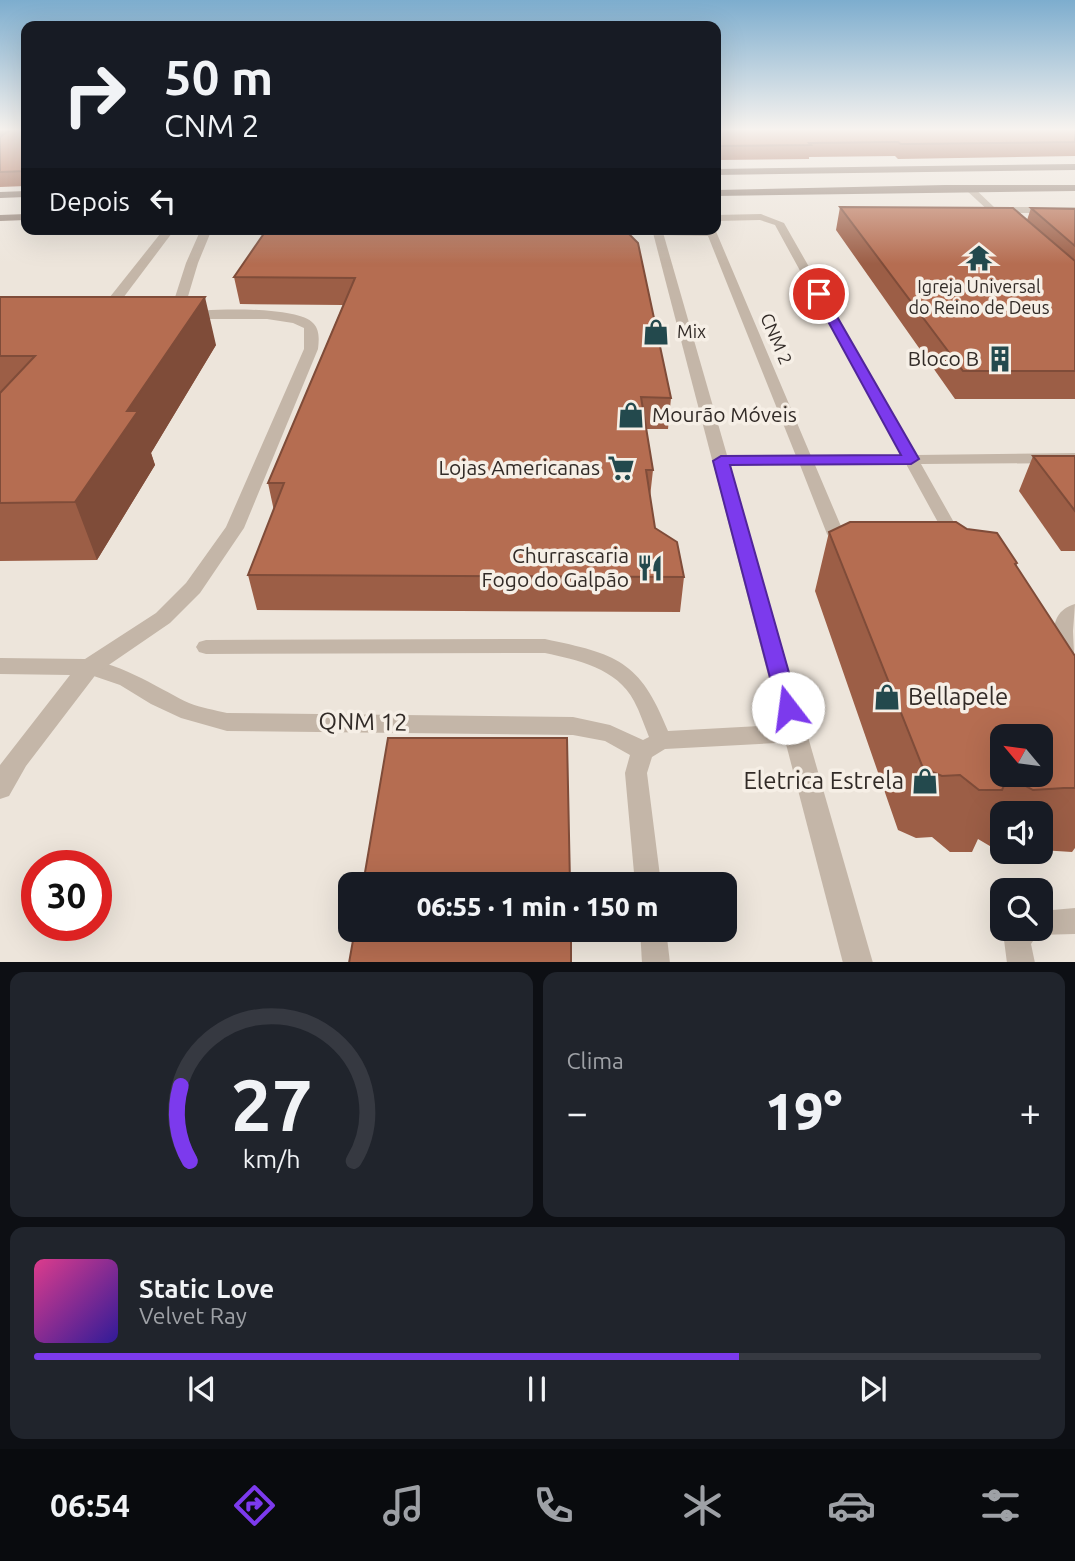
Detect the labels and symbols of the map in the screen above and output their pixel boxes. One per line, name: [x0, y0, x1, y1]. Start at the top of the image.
temple icon: Igreja Universal do Reino de Deus: [964, 243, 994, 273]
pin: [789, 264, 849, 324]
place label: Igreja Universal do Reino de Deus: [909, 276, 1050, 317]
street label: CNM 2: [757, 310, 797, 367]
shop icon: Mix: [641, 317, 671, 347]
place label: Mix: [677, 321, 706, 341]
building icon: Bloco B: [985, 344, 1015, 374]
place label: Bloco B: [908, 346, 979, 370]
shop icon: Mourão Móveis: [616, 400, 646, 430]
place label: Mourão Móveis: [652, 402, 797, 426]
supermarket icon: Lojas Americanas: [606, 453, 636, 483]
place label: Lojas Americanas: [438, 455, 600, 479]
place label: Churrascaria Fogo do Galpão: [482, 543, 629, 591]
restaurant icon: Churrascaria Fogo do Galpão: [635, 553, 665, 583]
position arrow: [751, 671, 825, 745]
shop icon: Bellapele: [872, 682, 902, 712]
place label: Bellapele: [908, 683, 1008, 710]
street label: QNM 12: [318, 707, 408, 736]
north arrow: [990, 724, 1054, 788]
shop icon: Eletrica Estrela: [910, 766, 940, 796]
place label: Eletrica Estrela: [743, 767, 904, 794]
speed limit sign: 30: [21, 850, 112, 941]

